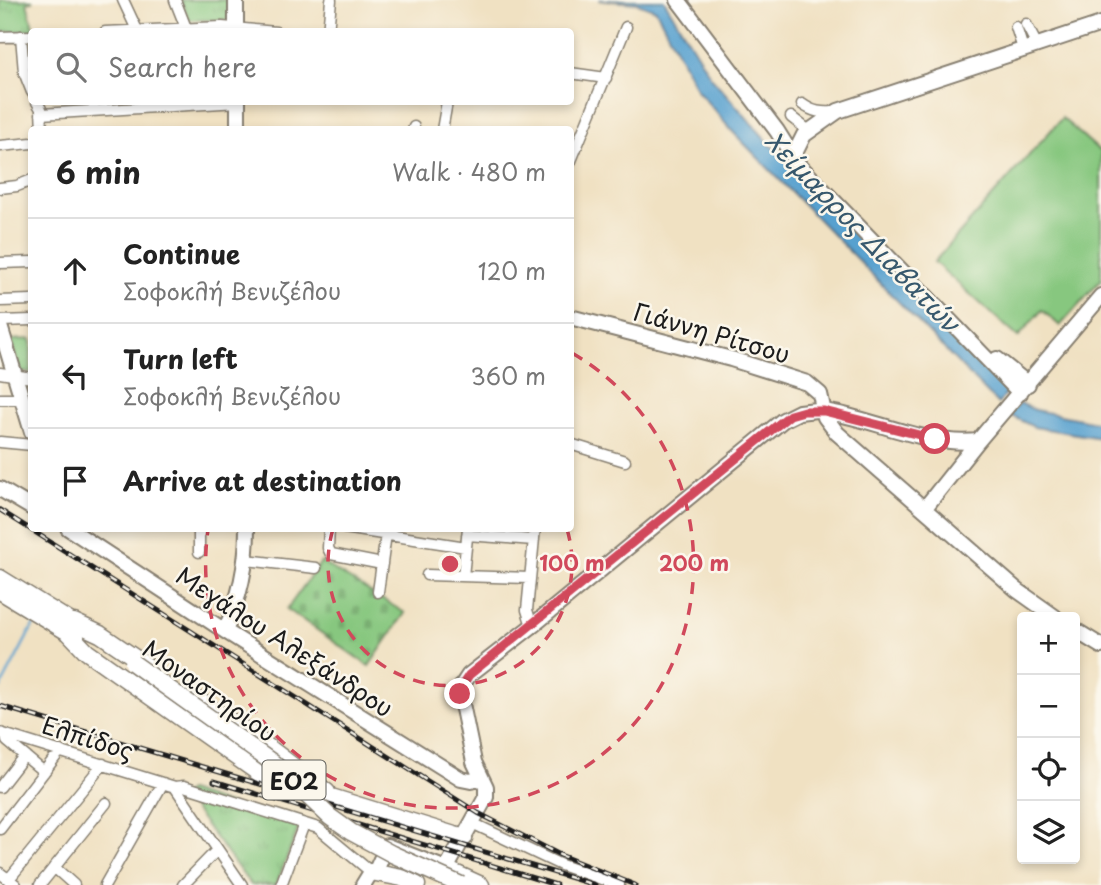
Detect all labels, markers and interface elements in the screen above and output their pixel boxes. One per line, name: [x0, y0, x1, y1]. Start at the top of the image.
search box: [28, 28, 574, 105]
text: Search here: [108, 47, 257, 86]
icon: search: [52, 48, 90, 86]
water label: Χείμαρρος Διαβατών: [757, 122, 971, 342]
text: 6 min: [56, 149, 141, 194]
text: Walk · 480 m: [392, 154, 546, 189]
text: Continue: [123, 234, 240, 273]
icon: ahead: [56, 252, 94, 290]
text: 120 m: [478, 253, 546, 288]
text: Σοφοκλή Βενιζέλου: [123, 273, 341, 308]
street label: Γιάννη Ρίτσου: [630, 292, 794, 372]
text: Turn left: [123, 339, 238, 378]
icon: left: [56, 357, 94, 395]
text: 360 m: [471, 358, 546, 393]
text: Σοφοκλή Βενιζέλου: [123, 378, 341, 413]
route start: [919, 423, 950, 454]
text: Arrive at destination: [123, 461, 402, 500]
icon: arrive: [56, 462, 94, 500]
text: 100 m: [539, 546, 605, 578]
text: 200 m: [659, 546, 729, 578]
centre of rings: [438, 552, 462, 576]
street label: Μεγάλου Αλεξάνδρου: [169, 557, 401, 725]
map controls: [1017, 612, 1080, 864]
button: +: [1017, 612, 1080, 675]
street label: Μοναστηρίου: [136, 630, 284, 750]
button: −: [1017, 675, 1080, 738]
route end: [444, 678, 475, 709]
street label: Ελπίδος: [38, 706, 138, 768]
button: locate: [1017, 738, 1080, 801]
road number: ΕΟ2: [262, 760, 326, 800]
button: layers: [1017, 801, 1080, 864]

